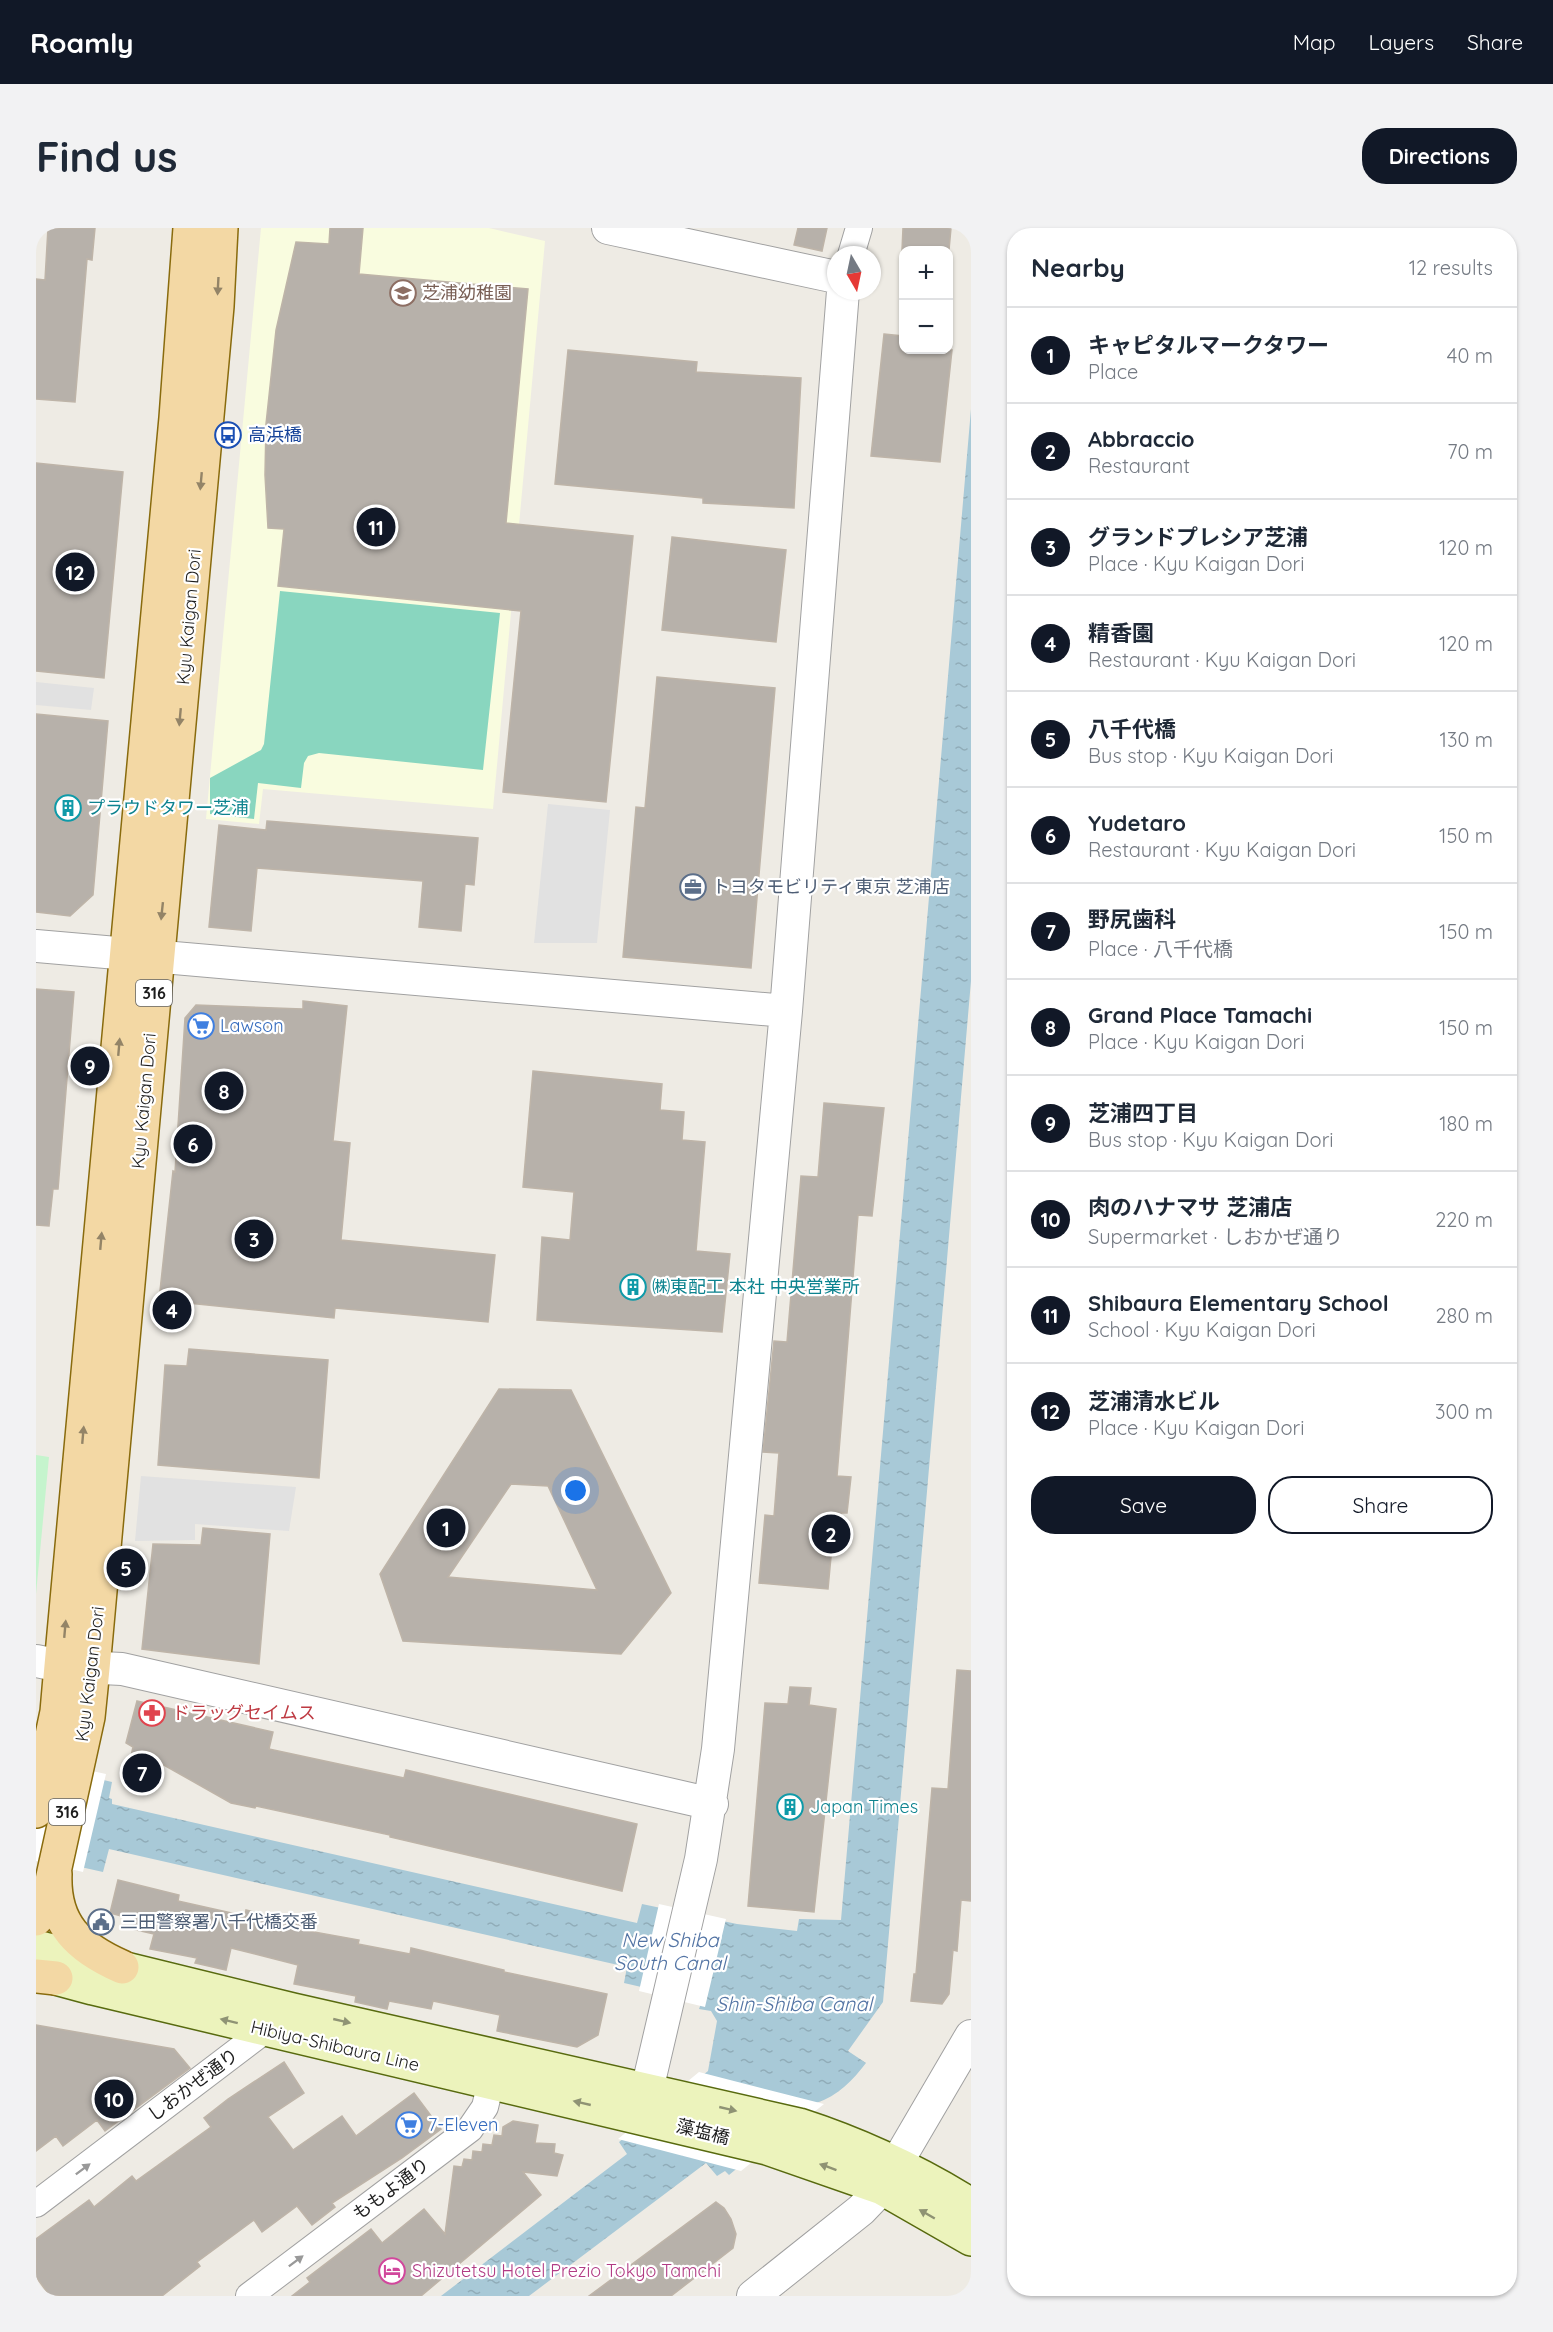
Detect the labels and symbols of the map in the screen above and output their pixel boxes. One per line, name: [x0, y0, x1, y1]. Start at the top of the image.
north arrow: [827, 246, 881, 300]
one-way arrow: [213, 277, 223, 296]
school or university icon: 芝浦幼稚園: [388, 278, 418, 308]
place label: 芝浦幼稚園: [422, 281, 512, 304]
bus stop icon: 高浜橋: [213, 420, 243, 450]
place label: 高浜橋: [248, 423, 302, 446]
one-way arrow: [196, 471, 206, 490]
pin: 11: [356, 504, 396, 550]
street label: Kyu Kaigan Dori: [171, 548, 206, 686]
pin: 12: [56, 550, 94, 594]
one-way arrow: [175, 707, 185, 726]
building icon: プラウドタワー芝浦: [53, 793, 83, 823]
place label: プラウドタワー芝浦: [87, 796, 249, 819]
office icon: トヨタモビリティ東京 芝浦店: [678, 872, 708, 902]
place label: トヨタモビリティ東京 芝浦店: [712, 875, 950, 898]
one-way arrow: [157, 901, 167, 920]
road number: 316: [136, 980, 172, 1006]
supermarket icon: Lawson: [186, 1011, 216, 1041]
place label: Lawson: [220, 1014, 284, 1037]
street label: Kyu Kaigan Dori: [126, 1032, 161, 1170]
one-way arrow: [114, 1037, 124, 1056]
pin: 9: [70, 1044, 110, 1088]
pin: 8: [204, 1068, 243, 1114]
pin: 6: [174, 1122, 212, 1166]
pin: 3: [234, 1216, 274, 1262]
one-way arrow: [96, 1231, 106, 1250]
building icon: ㈱東配工 本社 中央営業所: [618, 1272, 648, 1302]
place label: ㈱東配工 本社 中央営業所: [652, 1275, 860, 1298]
pin: 4: [152, 1288, 192, 1332]
one-way arrow: [78, 1426, 88, 1445]
your location: [561, 1476, 590, 1505]
pin: 1: [426, 1506, 466, 1550]
pin: 2: [812, 1512, 850, 1556]
pin: 5: [106, 1546, 146, 1590]
street label: Kyu Kaigan Dori: [70, 1605, 109, 1743]
one-way arrow: [60, 1620, 70, 1639]
pharmacy icon: ドラッグセイムス: [137, 1698, 167, 1728]
place label: ドラッグセイムス: [172, 1701, 316, 1724]
pin: 7: [122, 1750, 162, 1796]
building icon: Japan Times: [775, 1792, 805, 1822]
place label: Japan Times: [810, 1795, 918, 1818]
road number: 316: [49, 1799, 85, 1825]
public building icon: 三田警察署八千代橋交番: [86, 1907, 116, 1937]
place label: 三田警察署八千代橋交番: [120, 1910, 318, 1933]
water label: New Shiba South Canal: [614, 1927, 728, 1975]
water label: Shin-Shiba Canal: [716, 1991, 875, 2016]
one-way arrow: [219, 2015, 238, 2025]
street label: Hibiya-Shibaura Line: [249, 2015, 422, 2076]
one-way arrow: [333, 2016, 351, 2026]
street label: しおかぜ通り: [143, 2043, 243, 2126]
pin: 10: [94, 2076, 134, 2122]
one-way arrow: [573, 2097, 591, 2107]
one-way arrow: [719, 2105, 738, 2114]
supermarket icon: 7-Eleven: [394, 2110, 424, 2140]
place label: 7-Eleven: [428, 2113, 499, 2136]
street label: 藻塩橋: [674, 2114, 732, 2149]
street label: ももよ通り: [348, 2152, 434, 2225]
one-way arrow: [819, 2162, 837, 2172]
one-way arrow: [74, 2163, 90, 2175]
one-way arrow: [919, 2208, 935, 2219]
one-way arrow: [288, 2256, 303, 2268]
hotel icon: Shizutetsu Hotel Prezio Tokyo Tamchi: [377, 2256, 407, 2286]
place label: Shizutetsu Hotel Prezio Tokyo Tamchi: [412, 2259, 721, 2282]

